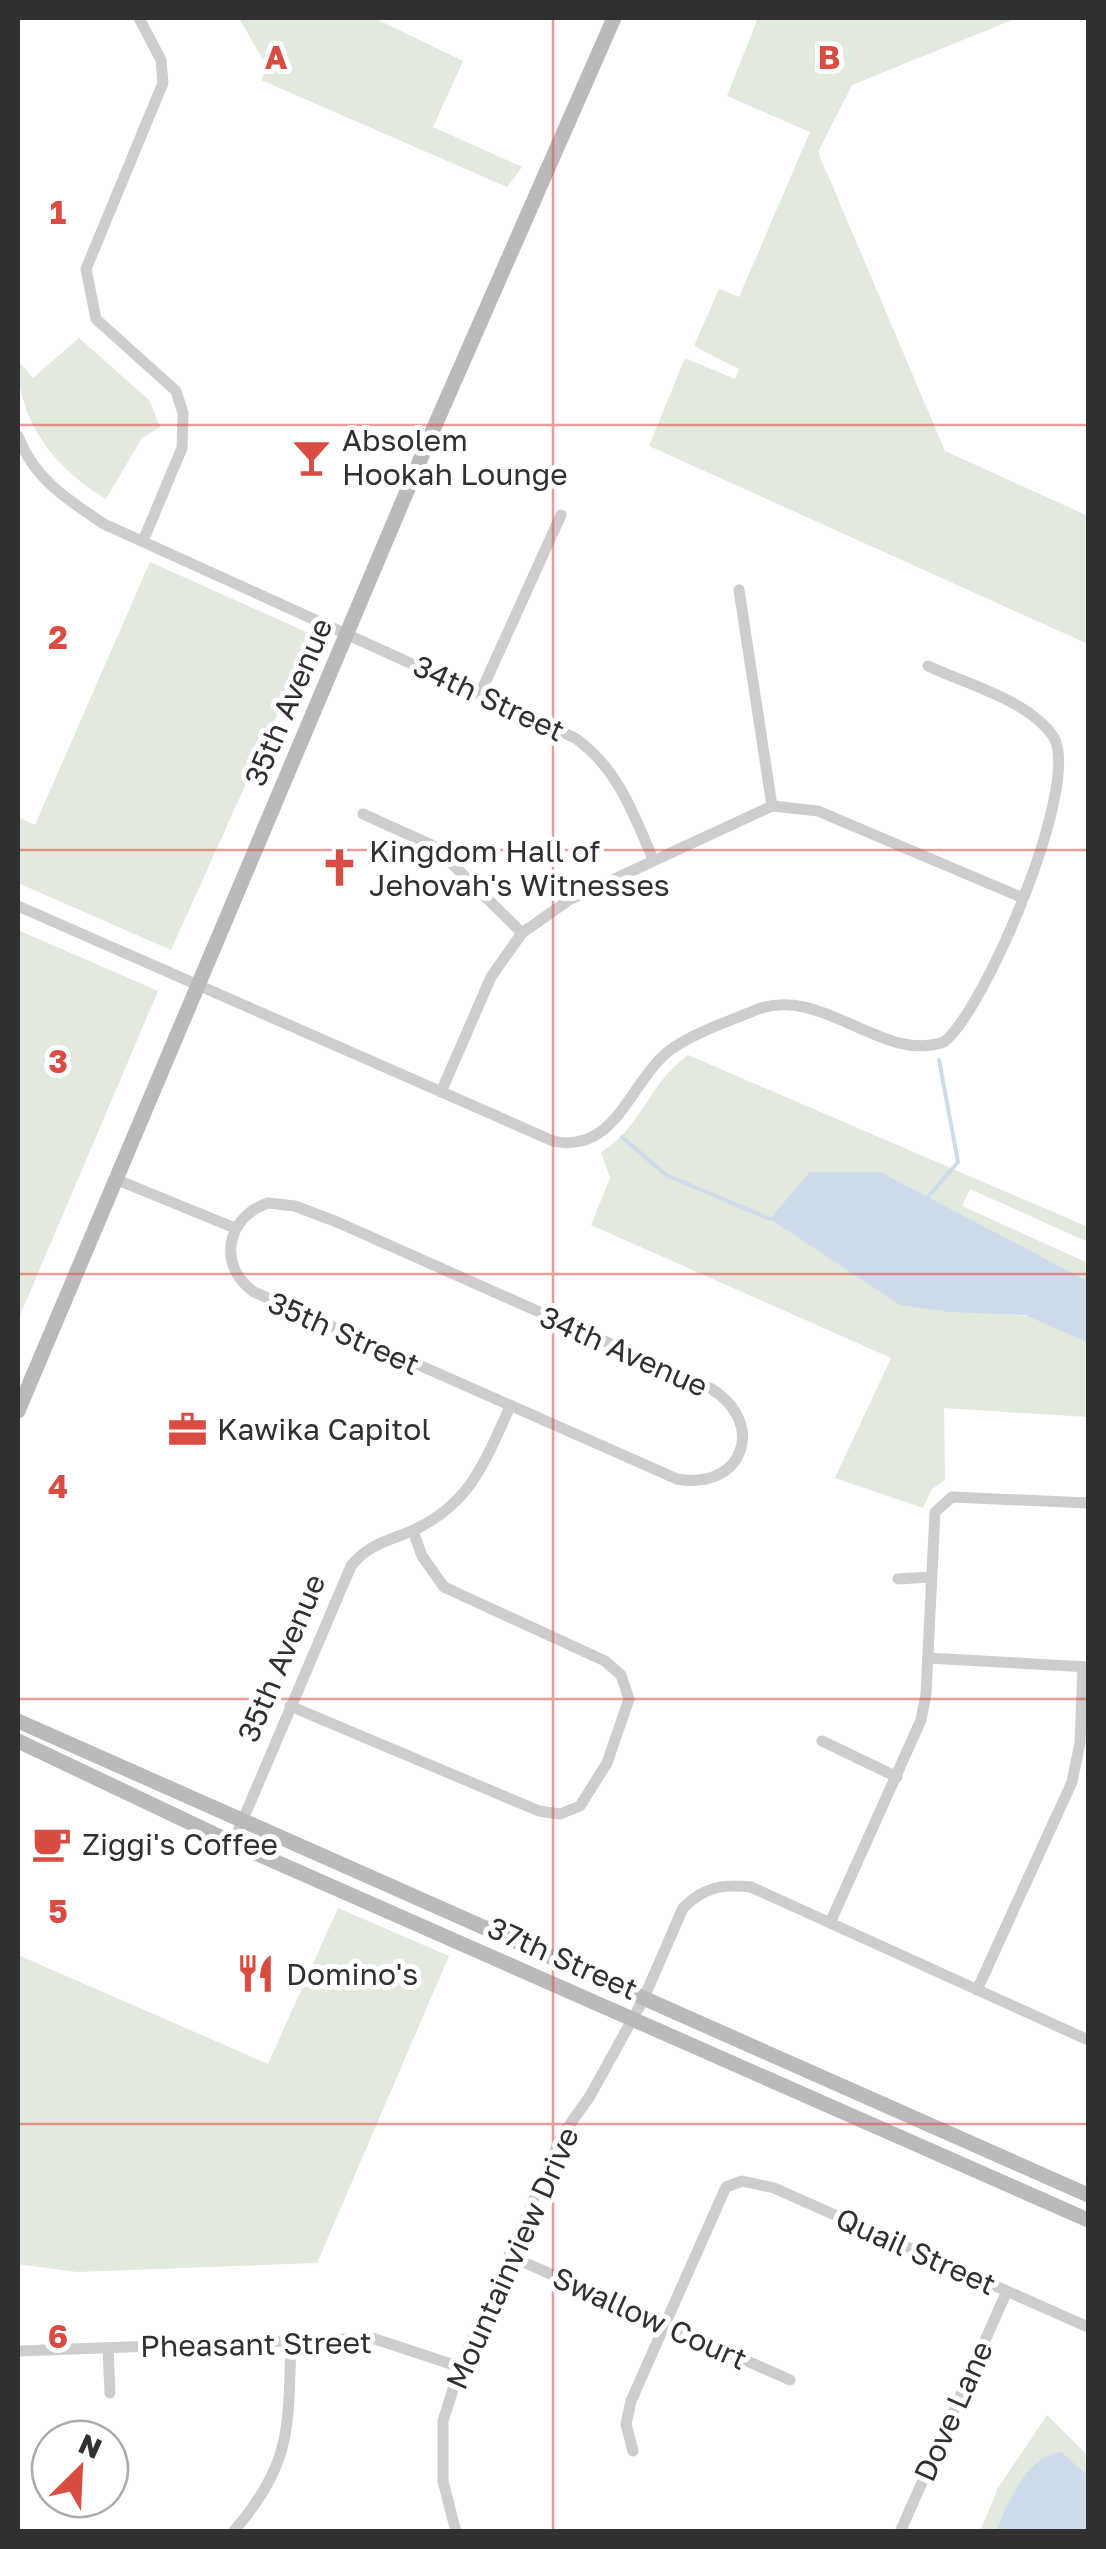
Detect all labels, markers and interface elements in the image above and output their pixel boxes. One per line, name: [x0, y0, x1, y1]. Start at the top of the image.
text: A: [265, 38, 288, 76]
text: B: [818, 38, 840, 76]
text: 1: [50, 193, 66, 231]
place label: Absolem Hookah Lounge: [342, 422, 568, 492]
bar icon: Absolem Hookah Lounge: [291, 436, 333, 478]
street label: 35th Avenue: [236, 613, 340, 791]
text: 2: [48, 618, 68, 656]
street label: 34th Street: [408, 647, 570, 749]
place label: Kingdom Hall of Jehovah's Witnesses: [369, 833, 670, 903]
church icon: Kingdom Hall of Jehovah's Witnesses: [318, 847, 360, 889]
text: 3: [48, 1042, 68, 1080]
street label: 35th Street: [263, 1284, 425, 1382]
street label: 34th Avenue: [535, 1298, 713, 1404]
office icon: Kawika Capitol: [166, 1408, 208, 1450]
place label: Kawika Capitol: [217, 1411, 431, 1447]
text: 4: [48, 1467, 68, 1505]
street label: 35th Avenue: [229, 1569, 333, 1747]
cafe icon: Ziggi's Coffee: [31, 1823, 73, 1865]
place label: Ziggi's Coffee: [82, 1826, 278, 1862]
text: 5: [48, 1892, 68, 1930]
street label: 37th Street: [483, 1909, 643, 2007]
restaurant icon: Domino's: [235, 1953, 277, 1995]
place label: Domino's: [286, 1956, 418, 1992]
street label: Mountainview Drive: [438, 2121, 586, 2395]
street label: Quail Street: [830, 2200, 1002, 2302]
street label: Swallow Court: [547, 2259, 753, 2377]
text: 6: [48, 2317, 68, 2355]
street label: Pheasant Street: [140, 2324, 372, 2364]
street label: Dove Lane: [906, 2335, 1000, 2487]
north arrow: [30, 2419, 130, 2519]
text: N: [74, 2426, 107, 2465]

